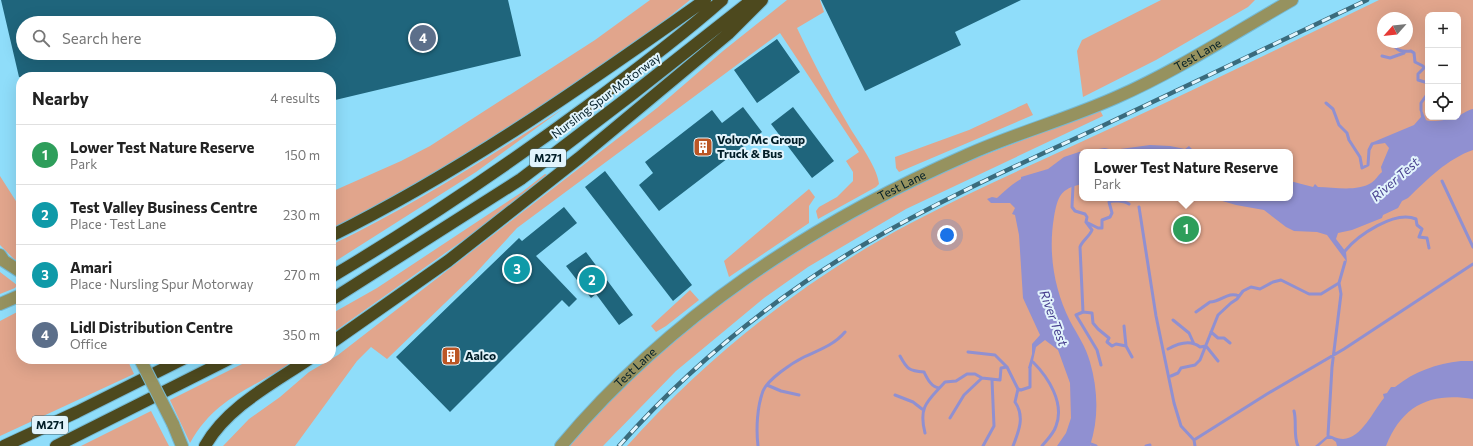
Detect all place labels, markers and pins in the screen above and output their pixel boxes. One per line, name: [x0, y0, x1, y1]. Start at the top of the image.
pin: 4: [410, 23, 436, 53]
place label: Volvo Mc Group Truck & Bus: [717, 132, 805, 160]
building icon: Volvo Mc Group Truck & Bus: [692, 136, 714, 158]
pin: 1: [1173, 214, 1199, 244]
pin: 3: [504, 254, 530, 284]
pin: 2: [579, 265, 605, 295]
building icon: Aalco: [440, 345, 462, 367]
place label: Aalco: [465, 348, 496, 362]

